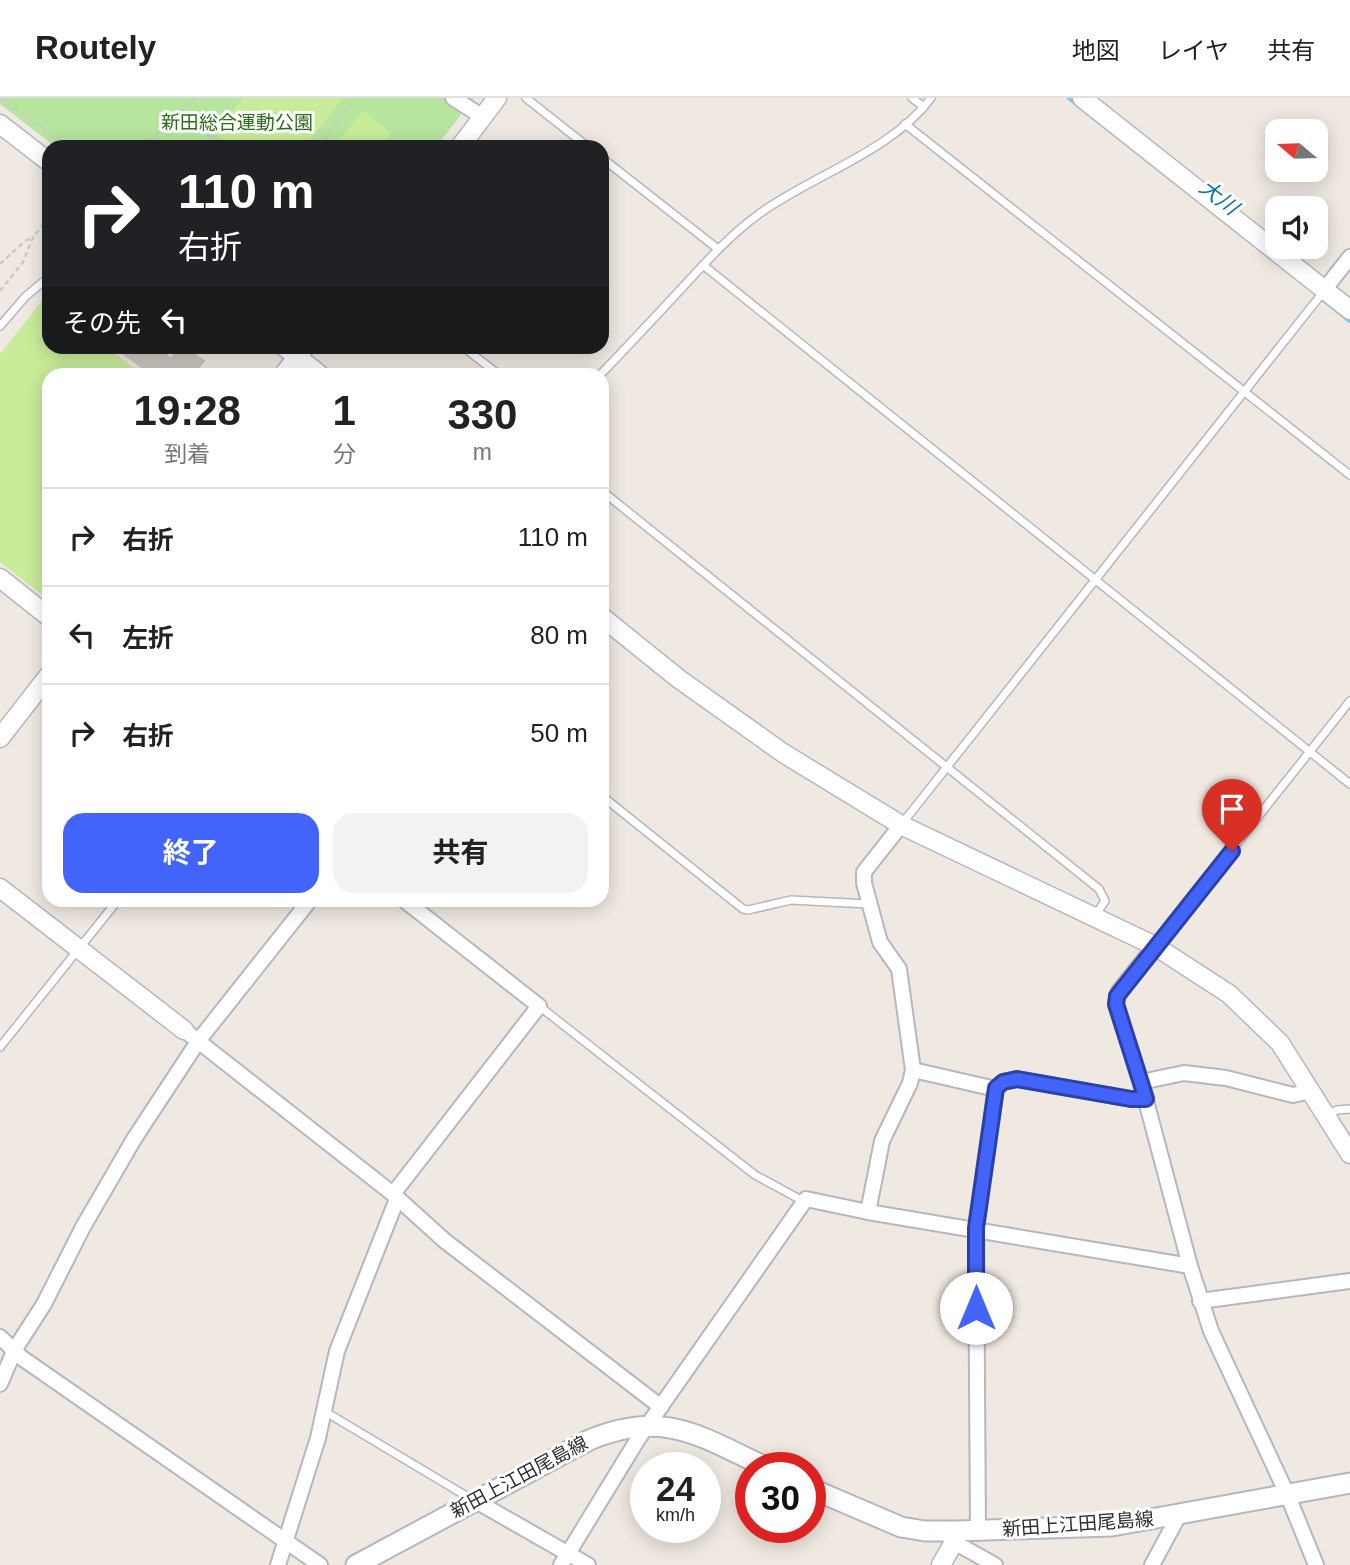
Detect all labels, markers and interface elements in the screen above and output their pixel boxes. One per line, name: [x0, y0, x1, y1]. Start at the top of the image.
text: Routely: [35, 29, 156, 66]
text: 地図: [1072, 37, 1120, 64]
text: レイヤ: [1158, 37, 1229, 64]
text: 共有: [1267, 37, 1315, 64]
park label: 新田総合運動公園: [161, 112, 313, 133]
north arrow: [1265, 119, 1328, 182]
map controls: [1265, 119, 1328, 259]
text: 110 m: [178, 164, 314, 218]
icon: right: [63, 168, 154, 259]
water label: 大川: [1195, 175, 1244, 220]
button: sound: [1265, 196, 1328, 259]
text: 右折: [178, 229, 242, 265]
icon: left: [155, 301, 193, 339]
text: その先: [63, 308, 141, 338]
text: 19:28: [134, 387, 241, 434]
text: 1: [332, 387, 356, 434]
text: 330: [447, 391, 517, 438]
text: m: [473, 439, 492, 465]
text: 到着: [164, 441, 210, 467]
text: 分: [333, 441, 356, 467]
icon: right: [63, 518, 101, 556]
text: 110 m: [518, 522, 588, 552]
text: 右折: [122, 525, 174, 555]
icon: left: [63, 616, 101, 654]
text: 80 m: [530, 620, 588, 650]
text: 左折: [122, 623, 174, 653]
icon: right: [63, 714, 101, 752]
text: 50 m: [530, 718, 588, 748]
text: 右折: [122, 721, 174, 751]
pin: [1202, 779, 1262, 851]
icon: arrive: [1213, 790, 1251, 828]
button: 終了: [63, 813, 319, 893]
button: 共有: [333, 813, 588, 893]
position arrow: [939, 1271, 1013, 1345]
street label: 新田上江田尾島線: [447, 1432, 591, 1522]
speed limit sign: 30: [735, 1452, 826, 1543]
text: 24: [656, 1469, 695, 1508]
text: km/h: [656, 1505, 695, 1525]
street label: 新田上江田尾島線: [1001, 1508, 1155, 1540]

